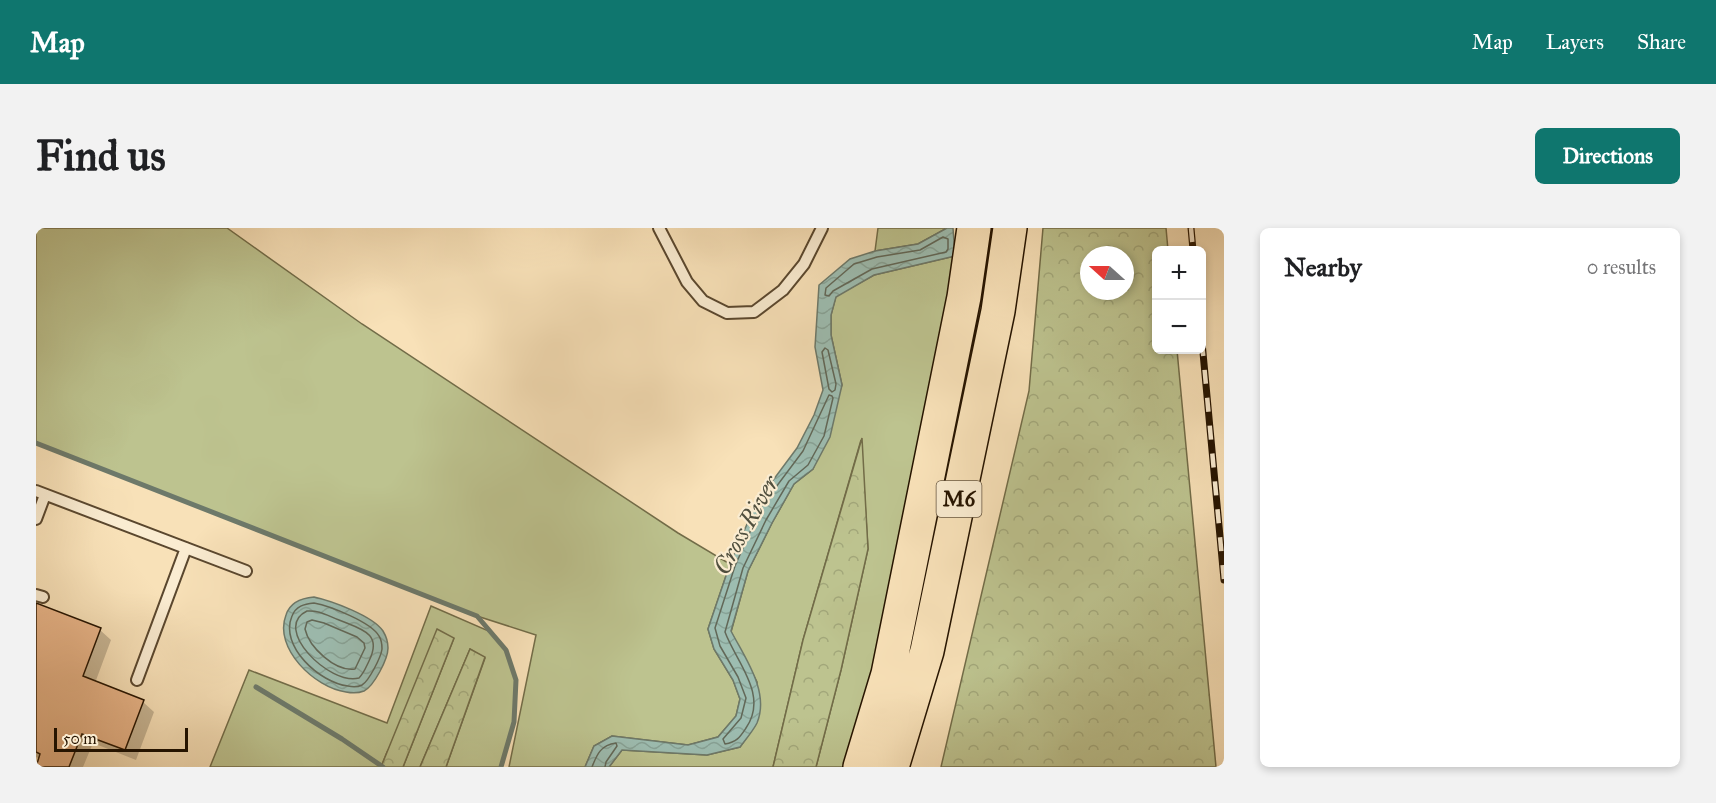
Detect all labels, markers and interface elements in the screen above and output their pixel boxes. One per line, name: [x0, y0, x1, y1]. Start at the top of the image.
text: Map: [30, 25, 85, 60]
text: Map: [1472, 29, 1513, 55]
text: Layers: [1546, 29, 1604, 55]
text: Share: [1637, 29, 1686, 55]
button: Directions: [1535, 128, 1680, 184]
text: Find us: [36, 130, 166, 182]
north arrow: [1080, 246, 1134, 300]
map controls: [1152, 246, 1206, 354]
button: +: [1152, 246, 1206, 300]
text: Nearby: [1284, 251, 1362, 283]
text: 0 results: [1587, 255, 1656, 279]
button: −: [1152, 300, 1206, 354]
water label: Cross River: [707, 468, 786, 580]
road number: M6: [936, 481, 982, 517]
scale bar: [54, 725, 188, 752]
text: 50 m: [63, 729, 97, 748]

